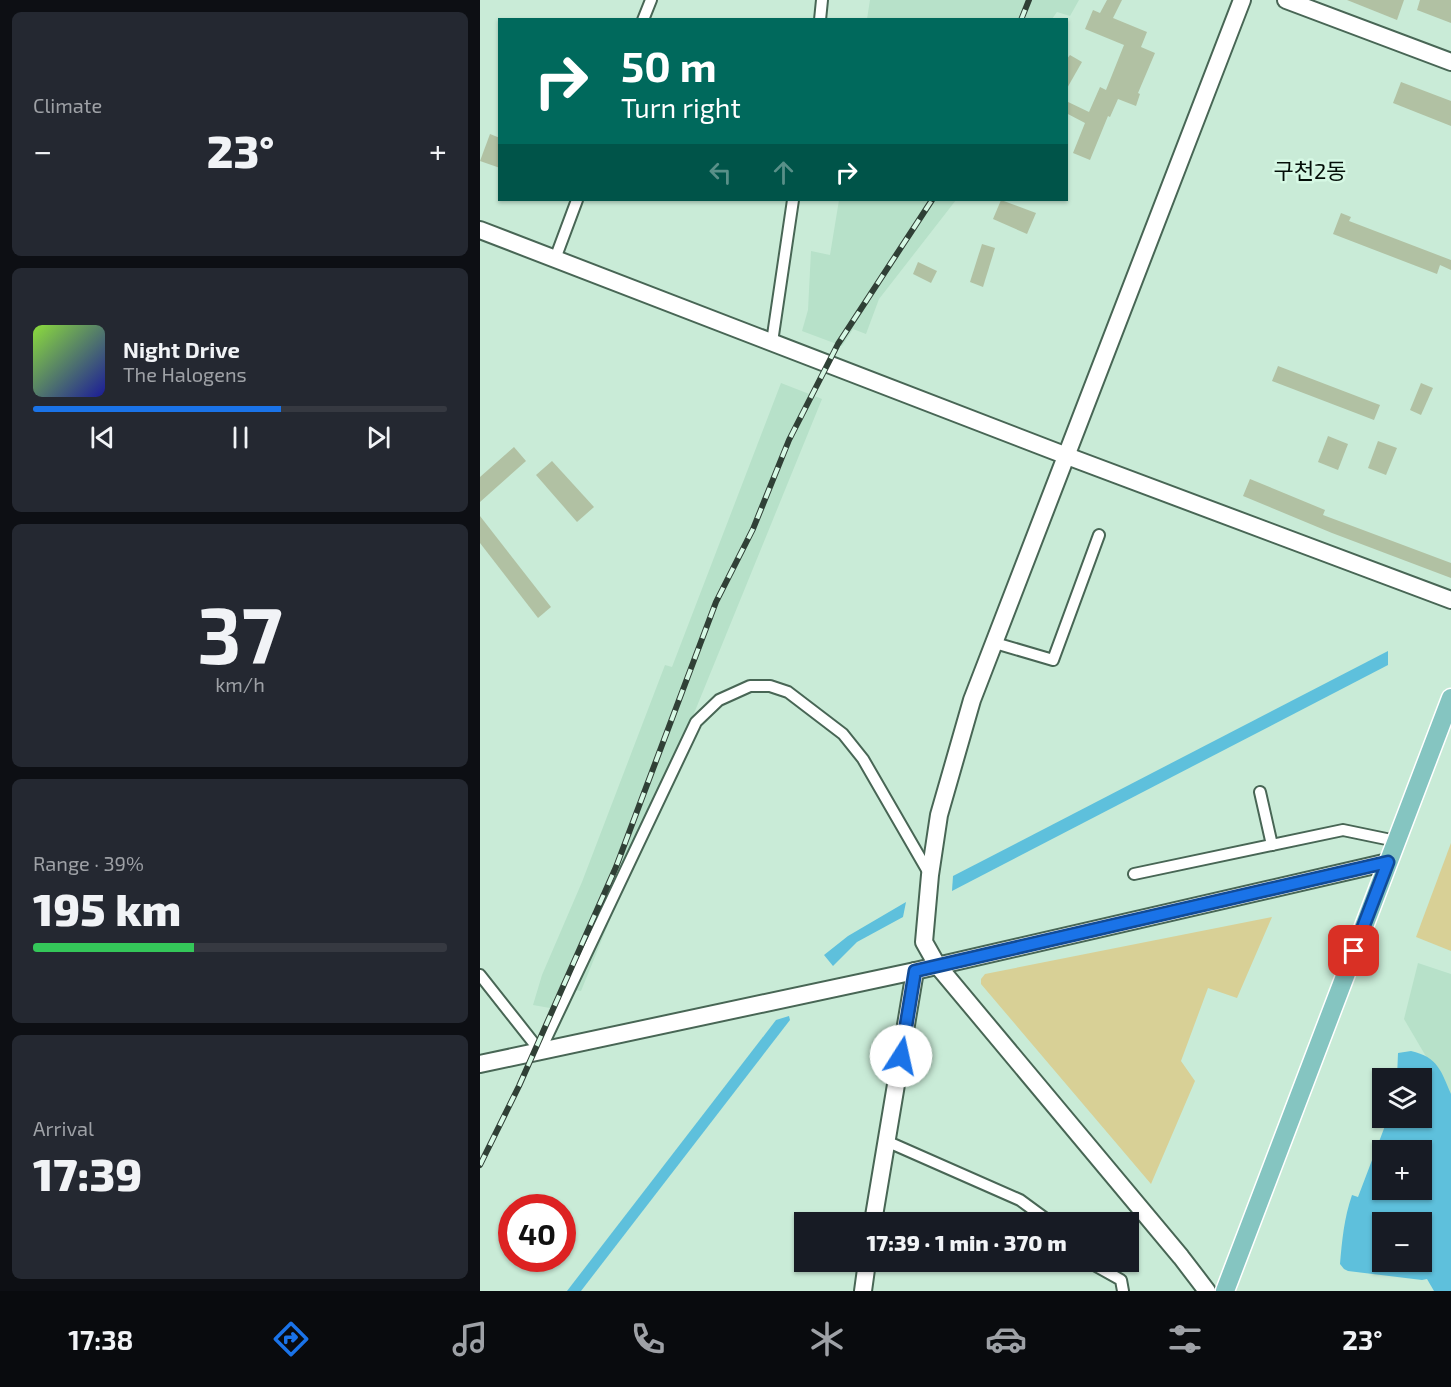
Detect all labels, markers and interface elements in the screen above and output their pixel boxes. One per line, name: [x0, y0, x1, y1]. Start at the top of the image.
text: 50 m: [621, 40, 717, 90]
icon: right: [522, 42, 600, 120]
text: Turn right: [621, 91, 741, 123]
text: Climate: [33, 93, 102, 117]
text: 23°: [207, 123, 274, 177]
text: −: [33, 130, 52, 170]
text: +: [429, 130, 447, 170]
icon: left: [704, 156, 737, 189]
icon: ahead: [767, 156, 800, 189]
icon: right: [830, 156, 863, 189]
district label: 구천2동: [1273, 157, 1347, 183]
text: Night Drive: [123, 336, 240, 362]
text: The Halogens: [123, 362, 247, 386]
icon: previous: [86, 421, 119, 454]
icon: pause: [224, 421, 257, 454]
icon: next: [362, 421, 395, 454]
text: 37: [197, 586, 283, 680]
text: km/h: [215, 672, 265, 696]
text: Range · 39%: [33, 851, 144, 875]
text: 195 km: [33, 881, 181, 935]
pin: [1328, 925, 1379, 976]
icon: arrive: [1337, 934, 1370, 967]
position arrow: [869, 1024, 933, 1088]
map controls: [1372, 1068, 1432, 1272]
button: layers: [1372, 1068, 1432, 1128]
text: Arrival: [33, 1116, 94, 1140]
button: +: [1372, 1140, 1432, 1200]
text: 17:39: [33, 1146, 142, 1200]
speed limit sign: 40: [498, 1194, 576, 1272]
button: −: [1372, 1212, 1432, 1272]
text: 17:39 · 1 min · 370 m: [866, 1229, 1067, 1255]
icon: directions: [270, 1318, 312, 1360]
icon: music: [449, 1318, 491, 1360]
icon: phone: [627, 1318, 669, 1360]
icon: climate: [806, 1318, 848, 1360]
icon: car: [985, 1318, 1027, 1360]
icon: filters: [1164, 1318, 1206, 1360]
text: 17:38: [68, 1323, 133, 1355]
text: 23°: [1342, 1323, 1383, 1355]

